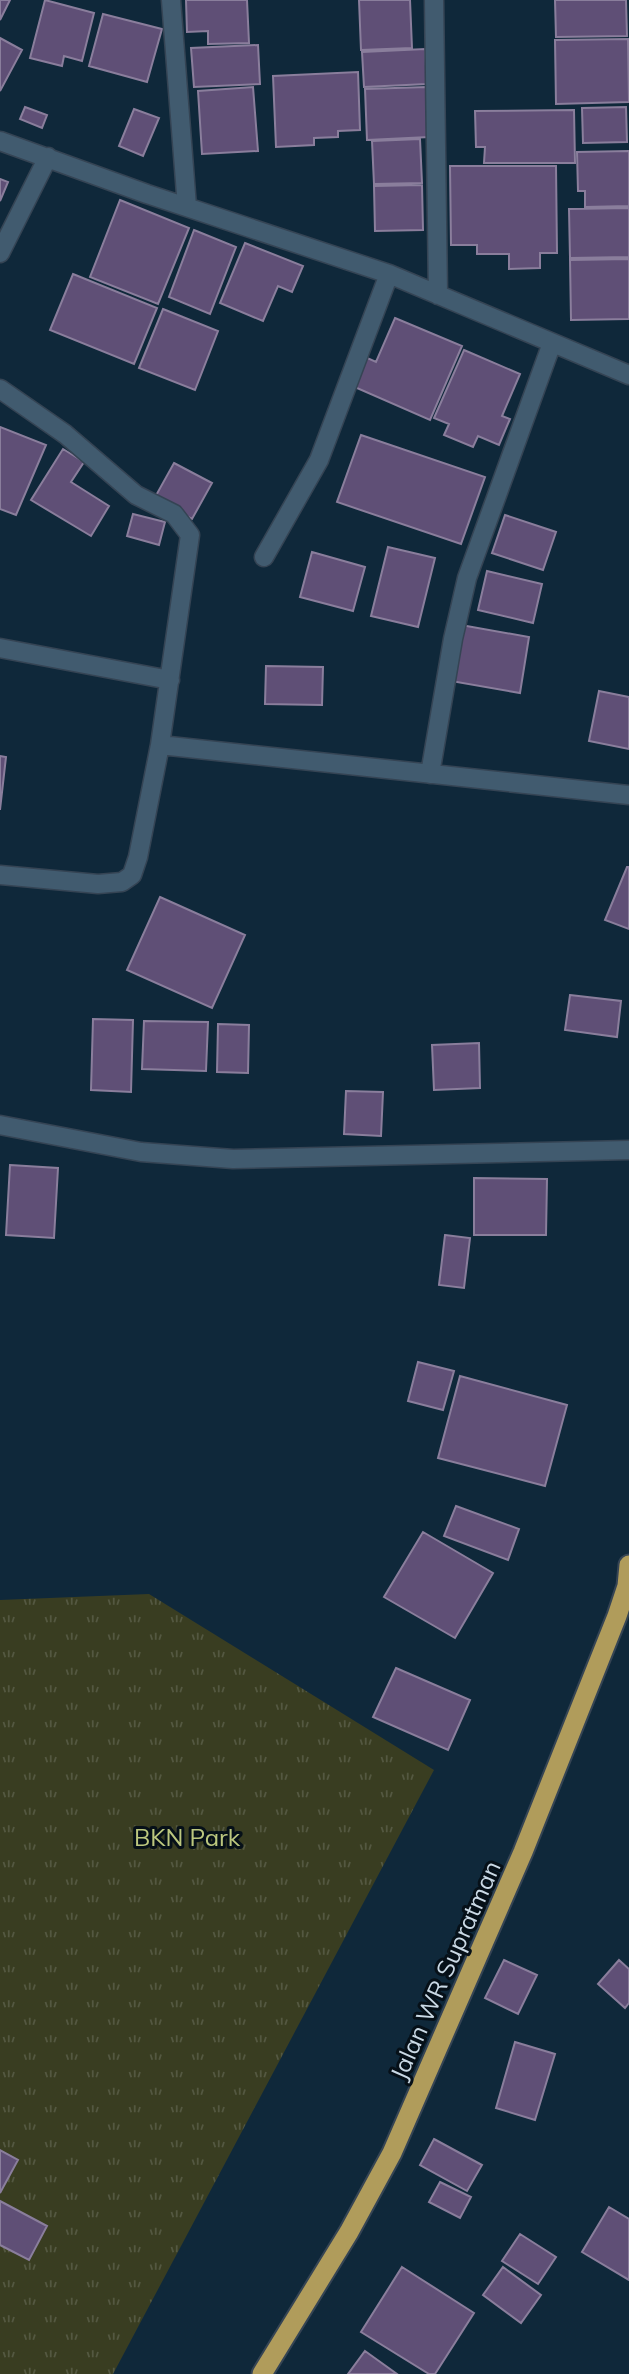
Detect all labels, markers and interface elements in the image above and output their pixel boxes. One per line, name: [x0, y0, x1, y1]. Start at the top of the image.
park label: BKN Park: [134, 1822, 241, 1852]
street label: Jalan WR Supratman: [383, 1856, 507, 2084]

